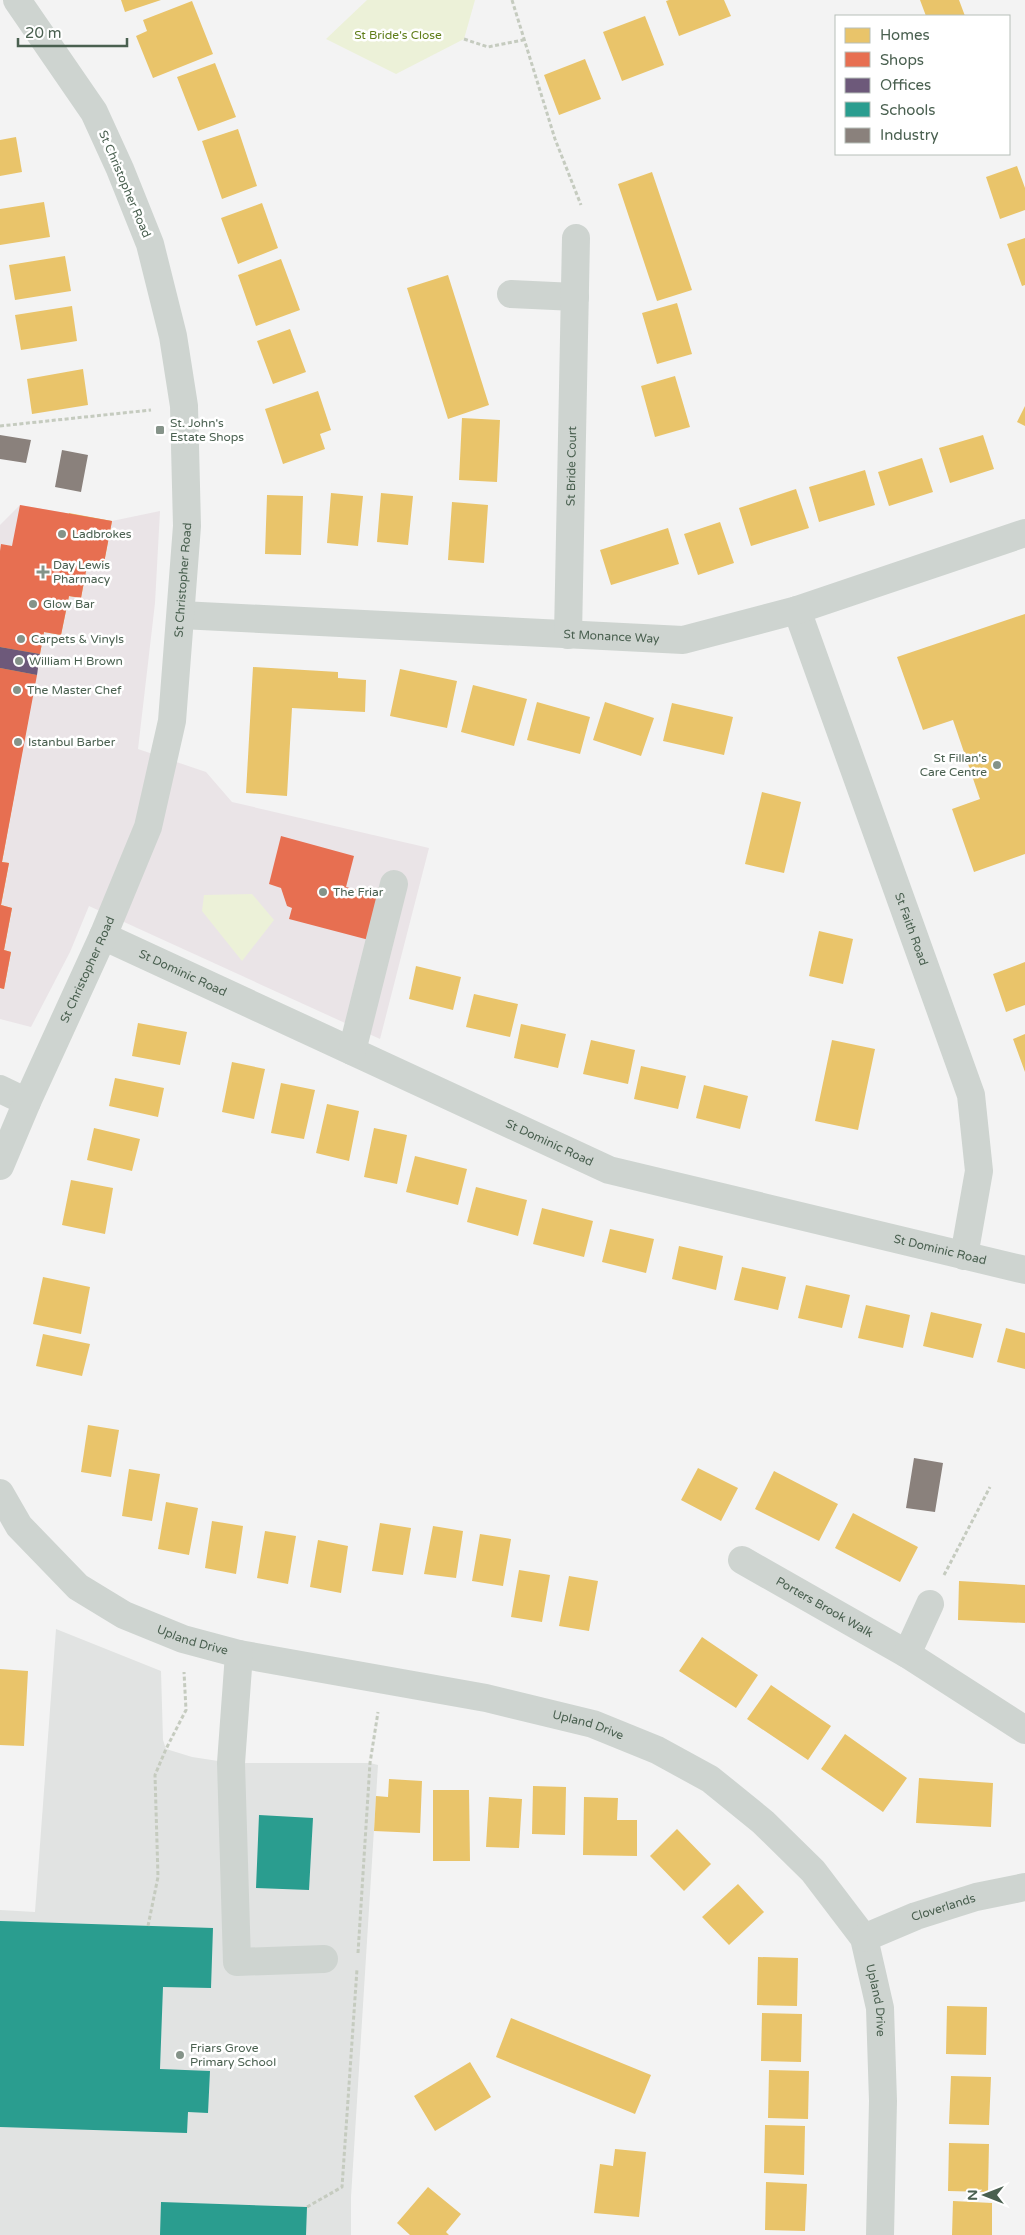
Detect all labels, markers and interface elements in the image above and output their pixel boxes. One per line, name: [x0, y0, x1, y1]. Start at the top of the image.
scale bar: [18, 15, 126, 47]
legend: [835, 15, 1010, 155]
text: 20 m: [25, 24, 62, 42]
text: Homes: [880, 26, 930, 44]
park label: St Bride's Close: [354, 28, 442, 42]
text: Shops: [880, 51, 924, 69]
text: Offices: [880, 76, 931, 94]
text: Schools: [880, 101, 936, 119]
text: Industry: [880, 126, 939, 144]
street label: St Christopher Road: [96, 128, 154, 240]
place label: St. John's Estate Shops: [170, 416, 244, 444]
marker: St. John's Estate Shops: [154, 424, 166, 436]
street label: St Bride Court: [564, 425, 579, 506]
street label: St Christopher Road: [171, 522, 194, 638]
place label: Ladbrokes: [72, 527, 132, 541]
marker: Ladbrokes: [56, 528, 68, 540]
place label: Day Lewis Pharmacy: [53, 558, 111, 586]
marker: Day Lewis Pharmacy: [37, 566, 49, 578]
place label: Glow Bar: [43, 597, 95, 611]
marker: Glow Bar: [27, 598, 39, 610]
street label: St Monance Way: [563, 627, 660, 646]
place label: Carpets & Vinyls: [31, 632, 124, 646]
marker: Carpets & Vinyls: [15, 633, 27, 645]
place label: William H Brown: [29, 654, 123, 668]
marker: William H Brown: [13, 655, 25, 667]
place label: The Master Chef: [27, 683, 122, 697]
marker: The Master Chef: [11, 684, 23, 696]
place label: Istanbul Barber: [28, 735, 116, 749]
marker: Istanbul Barber: [12, 736, 24, 748]
place label: St Fillan's Care Centre: [920, 751, 987, 779]
marker: St Fillan's Care Centre: [991, 759, 1003, 771]
place label: The Friar: [333, 885, 384, 899]
marker: The Friar: [317, 886, 329, 898]
street label: St Faith Road: [892, 891, 931, 967]
street label: St Christopher Road: [57, 914, 117, 1025]
street label: St Dominic Road: [137, 947, 229, 999]
street label: St Dominic Road: [504, 1116, 596, 1169]
street label: St Dominic Road: [892, 1232, 988, 1267]
street label: Porters Brook Walk: [774, 1574, 876, 1640]
street label: Upland Drive: [155, 1622, 230, 1658]
street label: Upland Drive: [551, 1707, 626, 1743]
street label: Cloverlands: [909, 1891, 977, 1924]
street label: Upland Drive: [863, 1962, 888, 2037]
place label: Friars Grove Primary School: [190, 2041, 276, 2069]
marker: Friars Grove Primary School: [174, 2049, 186, 2061]
north arrow: [960, 2170, 1010, 2220]
text: N: [964, 2189, 981, 2201]

